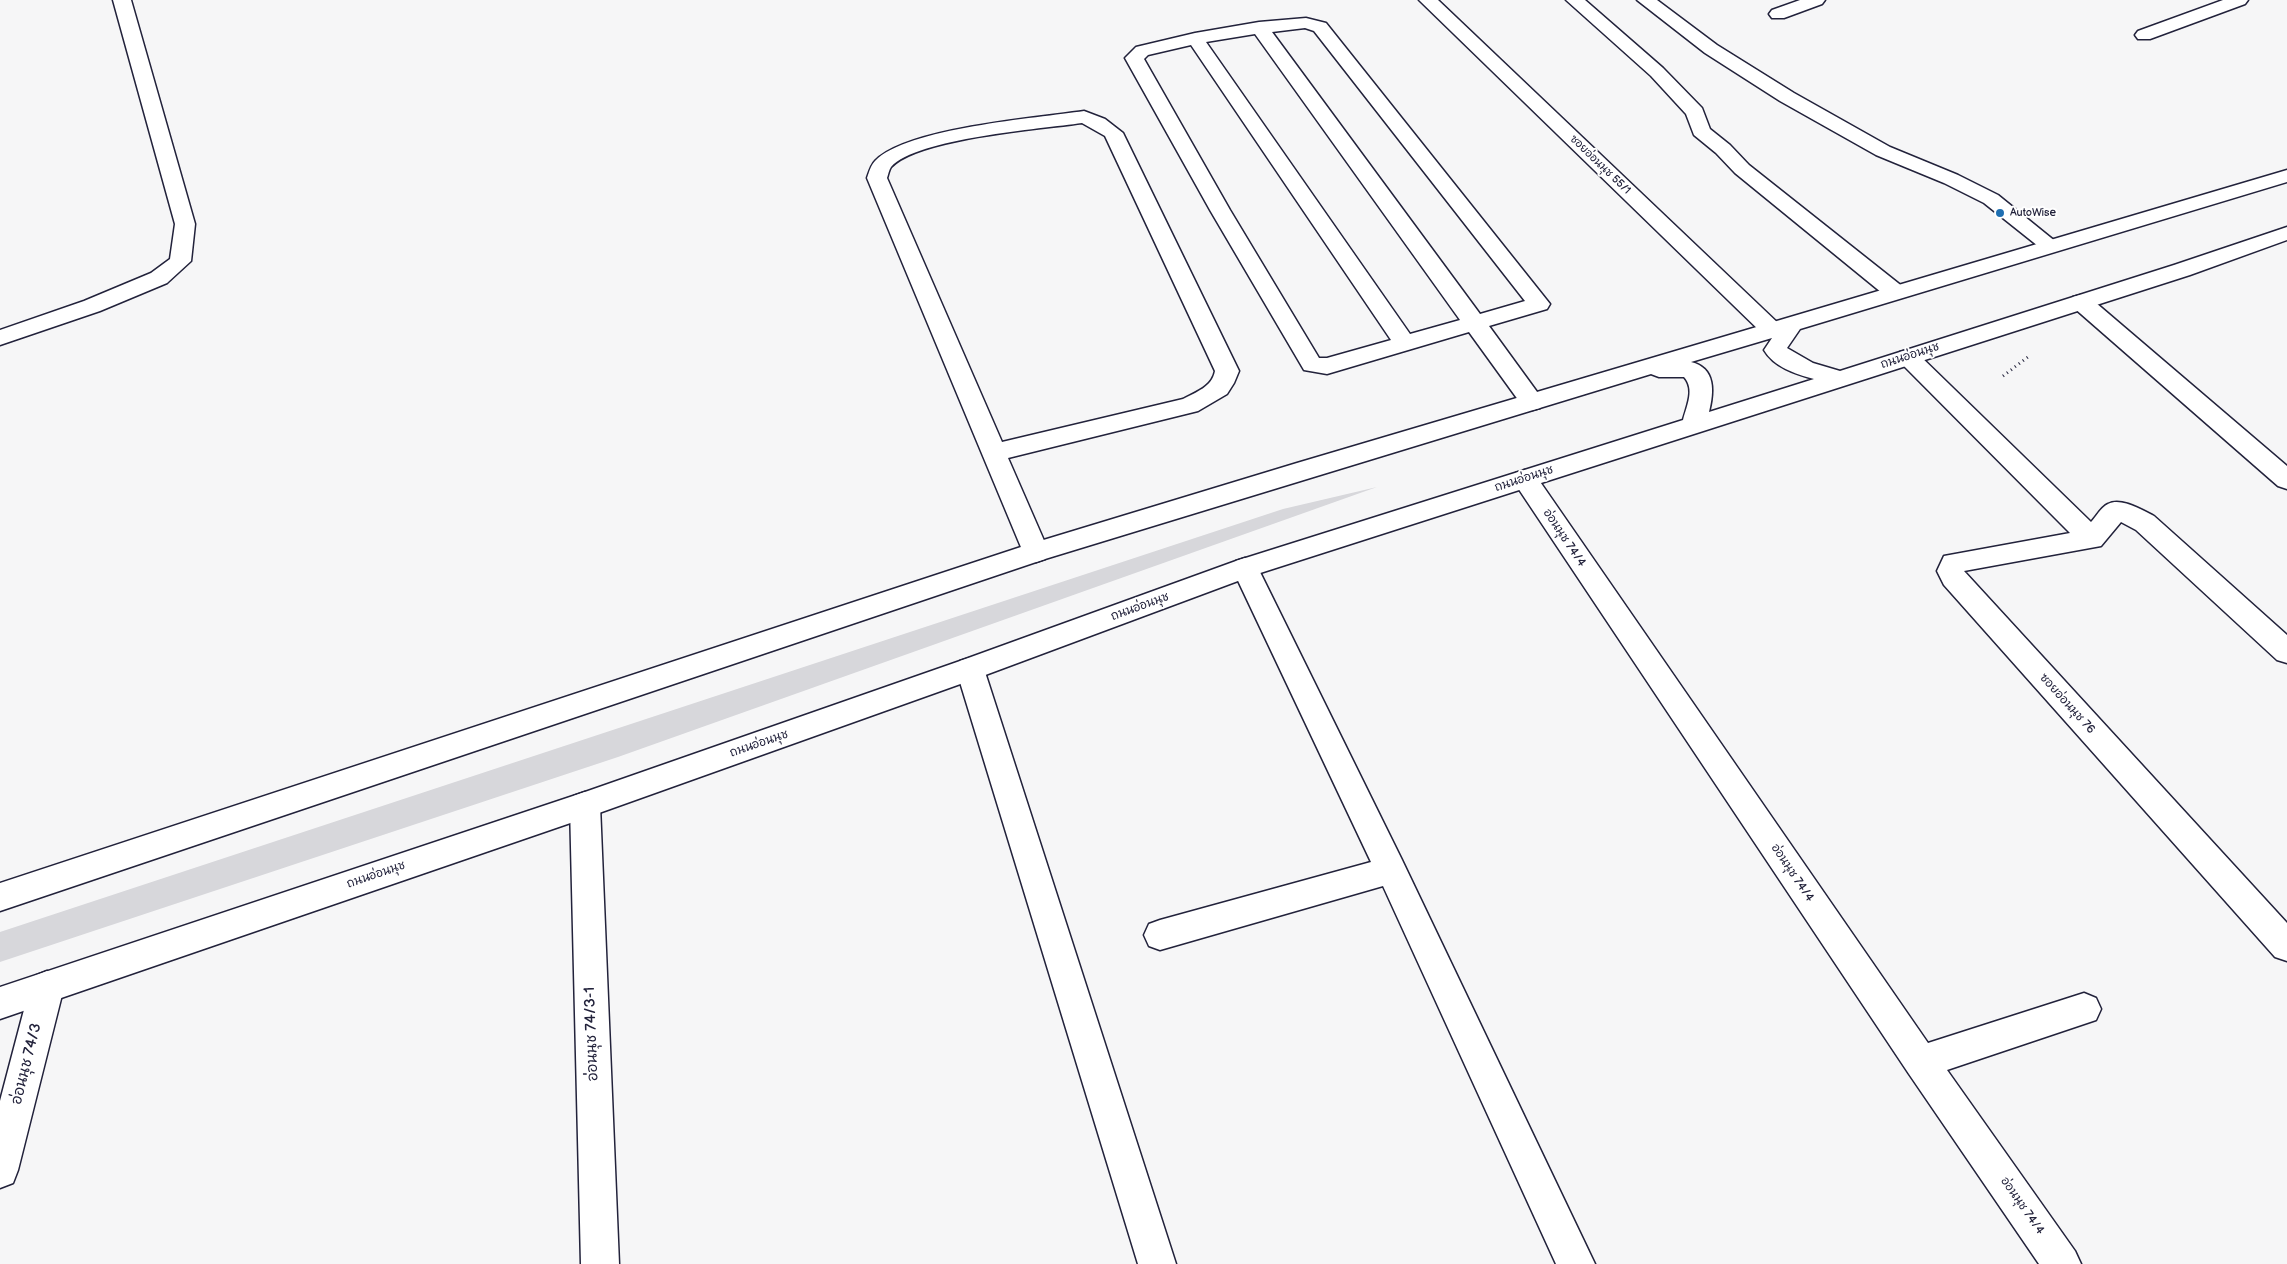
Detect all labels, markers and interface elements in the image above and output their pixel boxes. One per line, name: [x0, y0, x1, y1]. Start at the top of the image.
street label: ซอยอ่อนนุช 55/1: [1567, 133, 1633, 197]
place label: AutoWise: [2010, 206, 2056, 220]
marker: AutoWise: [1994, 207, 2006, 219]
street label: ถนนอ่อนนุช: [1879, 340, 1941, 372]
street label: ถนนอ่อนนุช: [1493, 463, 1555, 495]
street label: อ่อนนุช 74/4: [1539, 506, 1589, 570]
street label: ถนนอ่อนนุช: [1109, 590, 1171, 624]
street label: ซอยอ่อนนุช 76: [2036, 671, 2098, 737]
street label: ถนนอ่อนนุช: [728, 727, 790, 761]
street label: อ่อนนุช 74/4: [1767, 841, 1817, 905]
street label: ถนนอ่อนนุช: [345, 858, 407, 892]
street label: อ่อนนุช 74/3-1: [581, 987, 603, 1081]
street label: อ่อนนุช 74/3: [8, 1022, 46, 1106]
street label: อ่อนนุช 74/4: [1997, 1175, 2047, 1237]

